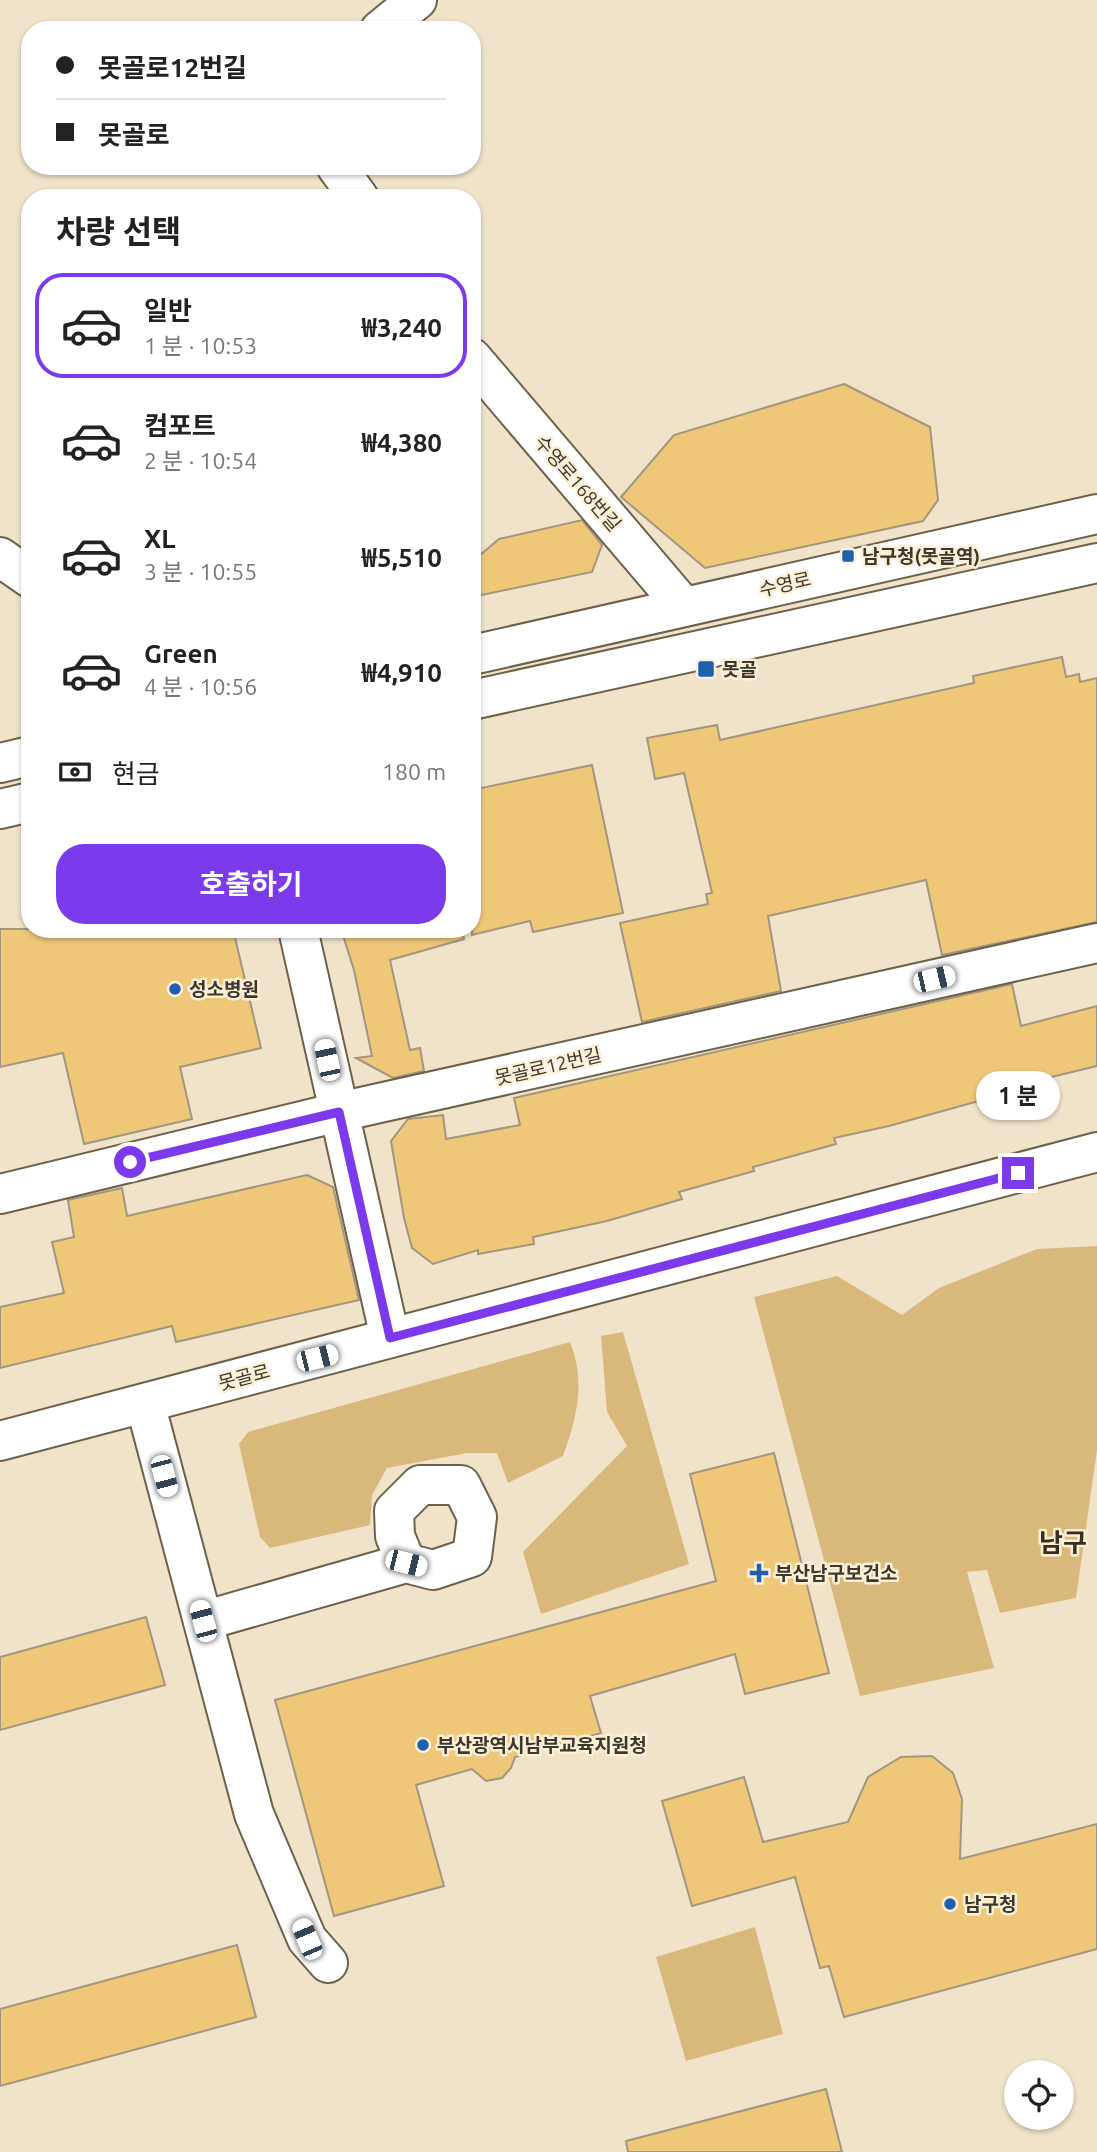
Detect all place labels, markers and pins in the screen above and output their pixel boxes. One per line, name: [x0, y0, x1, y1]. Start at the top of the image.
place label: 남구청(못골역): [862, 545, 980, 567]
marker: 남구청(못골역): [840, 548, 856, 564]
place label: 못골: [722, 658, 757, 680]
marker: 못골: [696, 659, 716, 679]
place label: 성소병원: [189, 978, 259, 1000]
marker: 성소병원: [167, 981, 183, 997]
place label: 부산남구보건소: [775, 1562, 897, 1584]
marker: 부산남구보건소: [749, 1563, 769, 1583]
place label: 부산광역시남부교육지원청: [437, 1734, 647, 1756]
marker: 부산광역시남부교육지원청: [415, 1737, 431, 1753]
place label: 남구청: [964, 1893, 1016, 1915]
marker: 남구청: [942, 1896, 958, 1912]

